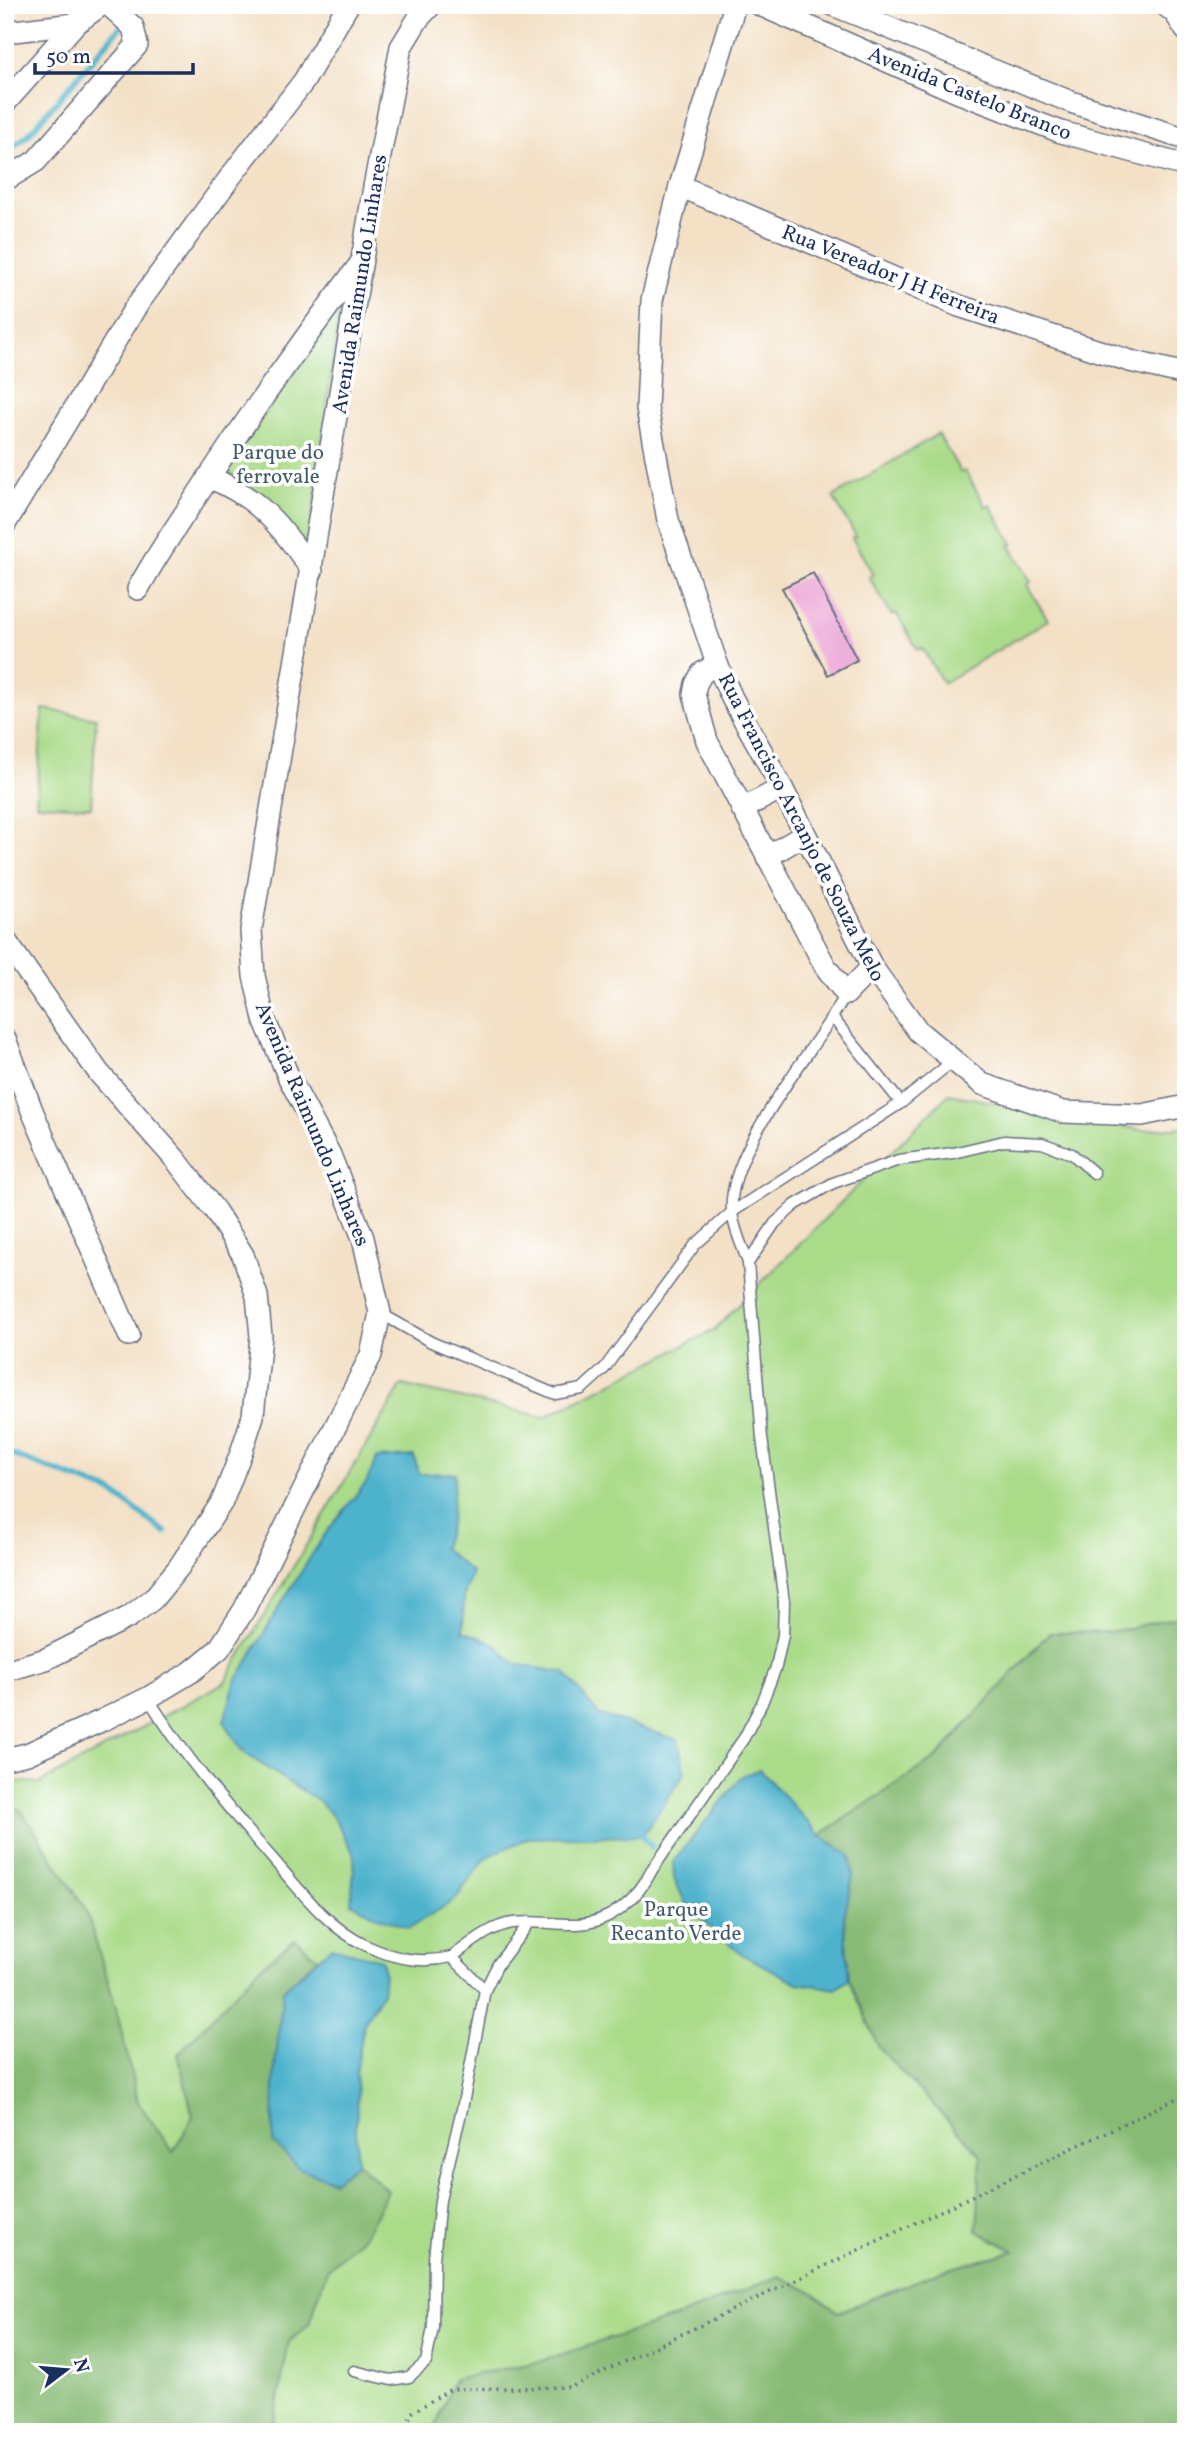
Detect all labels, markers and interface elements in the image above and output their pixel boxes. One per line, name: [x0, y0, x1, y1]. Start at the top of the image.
scale bar: [35, 32, 192, 76]
street label: Avenida Castelo Branco: [863, 40, 1076, 148]
text: 50 m: [46, 43, 91, 72]
street label: Avenida Raimundo Linhares: [326, 152, 395, 416]
street label: Rua Vereador J H Ferreira: [777, 218, 1004, 332]
park label: Parque do ferrovale: [232, 439, 324, 492]
street label: Rua Francisco Arcanjo de Souza Melo: [710, 668, 891, 987]
street label: Avenida Raimundo Linhares: [247, 998, 376, 1251]
park label: Parque Recanto Verde: [610, 1896, 742, 1949]
north arrow: [32, 2336, 102, 2406]
text: N: [66, 2356, 95, 2376]

